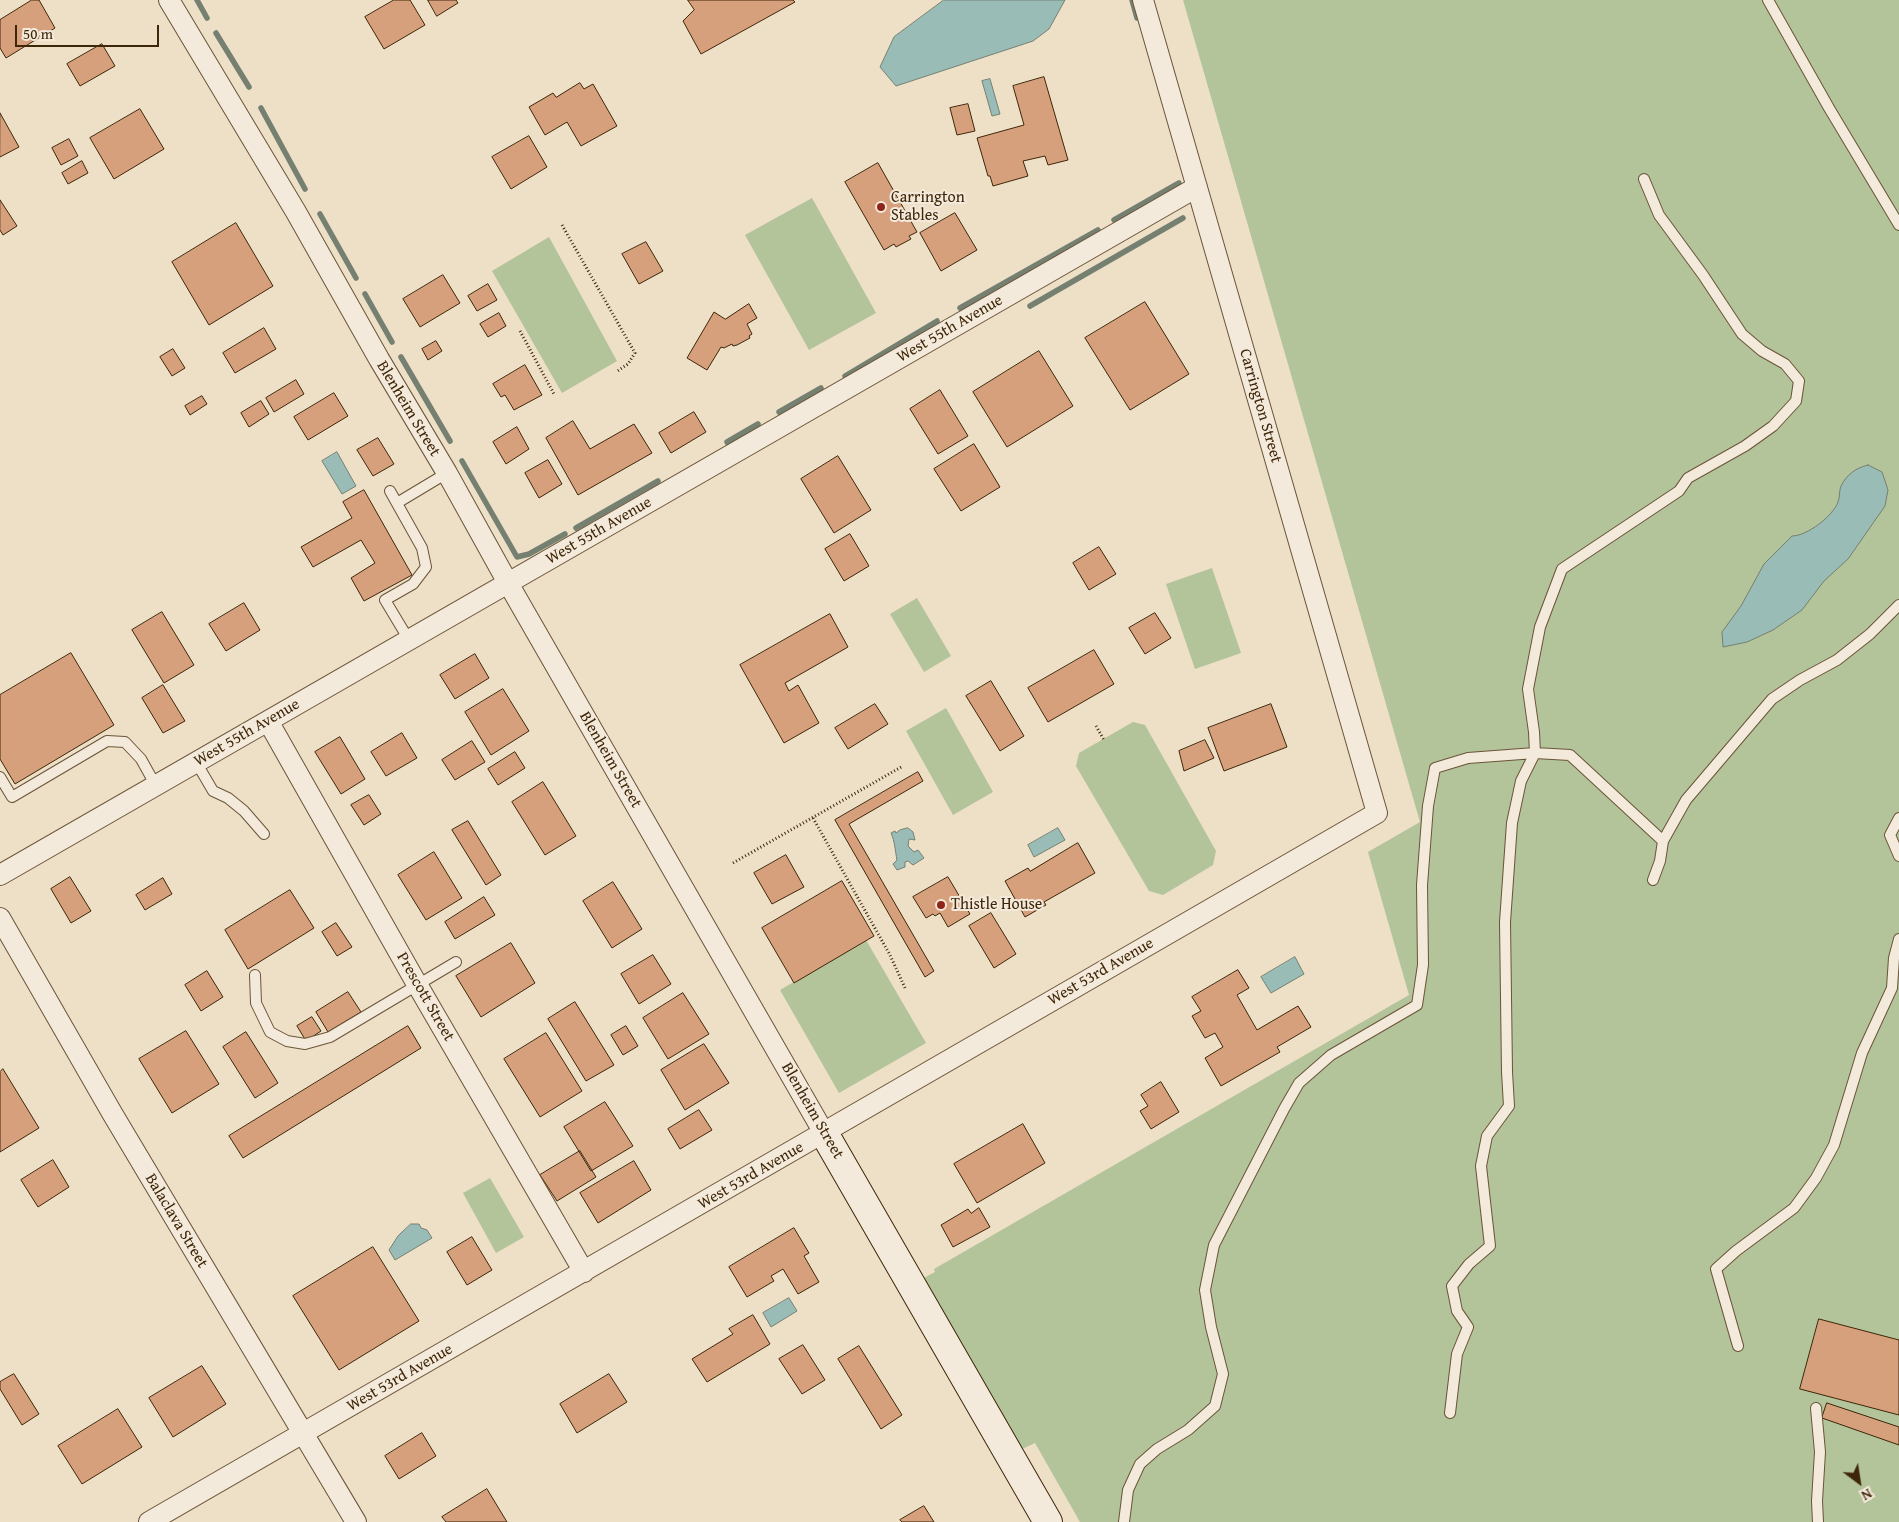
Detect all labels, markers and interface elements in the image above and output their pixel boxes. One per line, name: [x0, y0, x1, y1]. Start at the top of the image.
scale bar: [18, 15, 161, 47]
text: 50 m: [23, 23, 53, 44]
place label: Carrington Stables: [891, 188, 965, 226]
marker: Carrington Stables: [875, 201, 887, 213]
street label: West 55th Avenue: [894, 291, 1006, 367]
street label: Carrington Street: [1235, 347, 1285, 465]
street label: Blenheim Street: [372, 358, 444, 460]
street label: West 55th Avenue: [543, 493, 655, 569]
street label: West 55th Avenue: [191, 695, 303, 771]
street label: Blenheim Street: [575, 708, 645, 812]
place label: Thistle House: [951, 895, 1042, 915]
marker: Thistle House: [935, 899, 947, 911]
street label: West 53rd Avenue: [1045, 934, 1157, 1010]
street label: Prescott Street: [392, 949, 458, 1045]
street label: Blenheim Street: [777, 1059, 847, 1163]
street label: West 53rd Avenue: [695, 1138, 807, 1214]
street label: Balaclava Street: [140, 1170, 212, 1272]
street label: West 53rd Avenue: [344, 1340, 456, 1416]
north arrow: [1834, 1457, 1884, 1507]
text: N: [1858, 1484, 1876, 1506]

